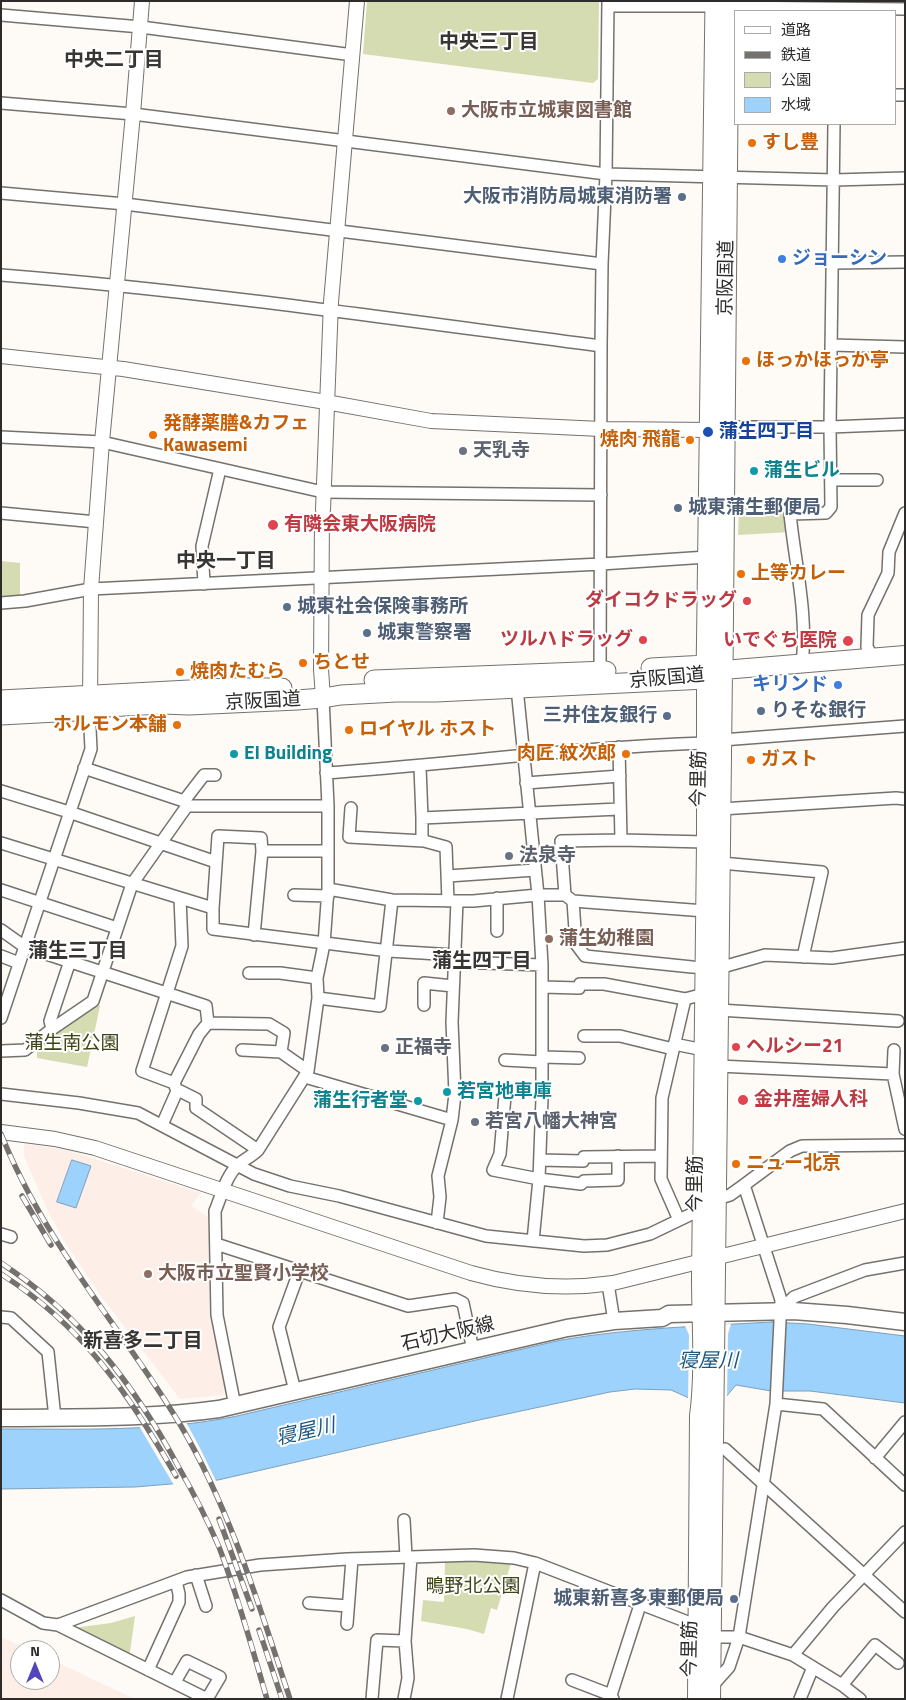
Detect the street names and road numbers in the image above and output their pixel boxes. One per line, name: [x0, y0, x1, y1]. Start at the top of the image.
street label: 京阪国道: [715, 240, 739, 316]
street label: 京阪国道: [628, 664, 706, 694]
street label: 京阪国道: [224, 689, 302, 715]
street label: 今里筋: [688, 750, 712, 808]
street label: 今里筋: [685, 1156, 707, 1212]
street label: 石切大阪線: [399, 1313, 497, 1357]
street label: 今里筋: [679, 1620, 703, 1678]

